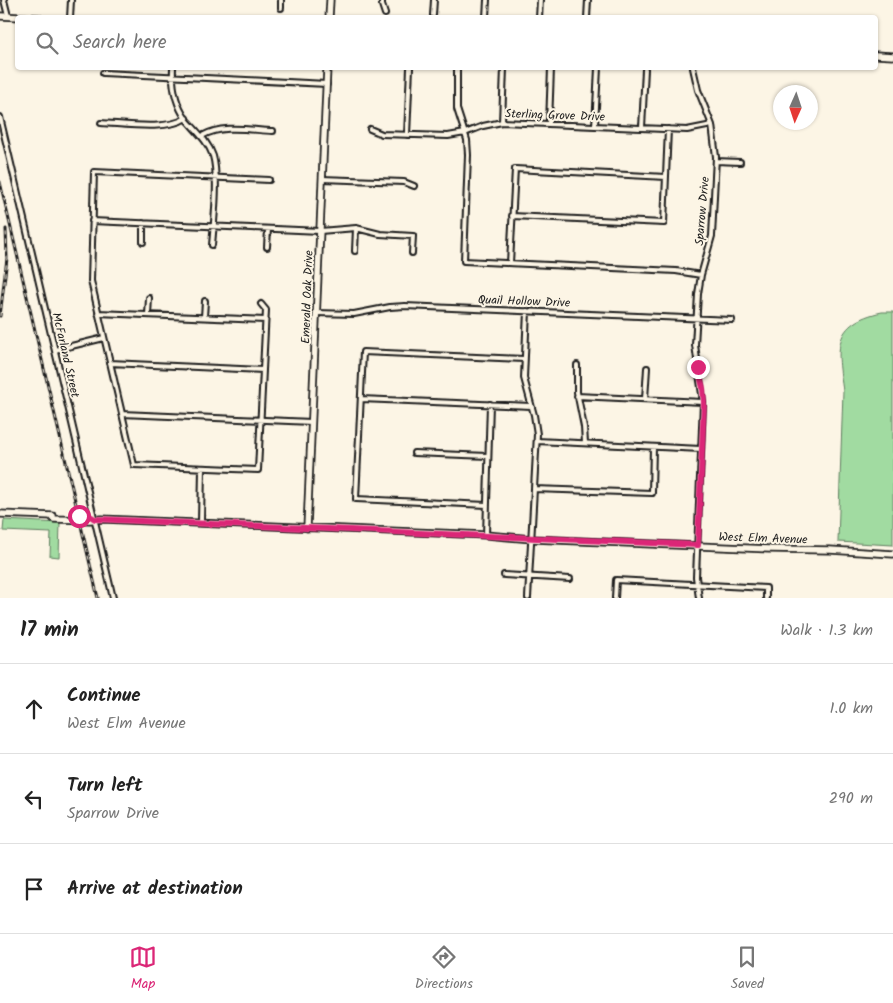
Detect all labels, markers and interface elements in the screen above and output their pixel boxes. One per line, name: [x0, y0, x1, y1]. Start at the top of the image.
search box: [15, 15, 878, 70]
text: Search here: [73, 28, 167, 58]
icon: search: [33, 29, 61, 57]
north arrow: [773, 85, 818, 130]
street label: Sterling Grove Drive: [505, 104, 606, 127]
street label: Sparrow Drive: [690, 175, 715, 246]
street label: Emerald Oak Drive: [296, 249, 319, 344]
street label: Quail Hollow Drive: [477, 290, 571, 313]
street label: McFarland Street: [46, 311, 85, 400]
route end: [687, 356, 710, 379]
route start: [68, 505, 91, 528]
street label: West Elm Avenue: [718, 527, 808, 550]
text: 17 min: [20, 614, 79, 647]
text: Walk · 1.3 km: [780, 618, 873, 643]
text: Continue: [67, 681, 140, 711]
icon: ahead: [20, 695, 48, 723]
text: 1.0 km: [830, 696, 873, 721]
text: West Elm Avenue: [67, 711, 186, 736]
text: Turn left: [67, 771, 142, 801]
icon: left: [20, 785, 48, 813]
text: 290 m: [829, 786, 873, 811]
text: Sparrow Drive: [67, 801, 159, 826]
text: Arrive at destination: [67, 874, 243, 904]
icon: arrive: [20, 875, 48, 903]
tab: Map: [129, 943, 157, 995]
tab: Directions: [415, 943, 473, 995]
tab: Saved: [731, 943, 764, 995]

